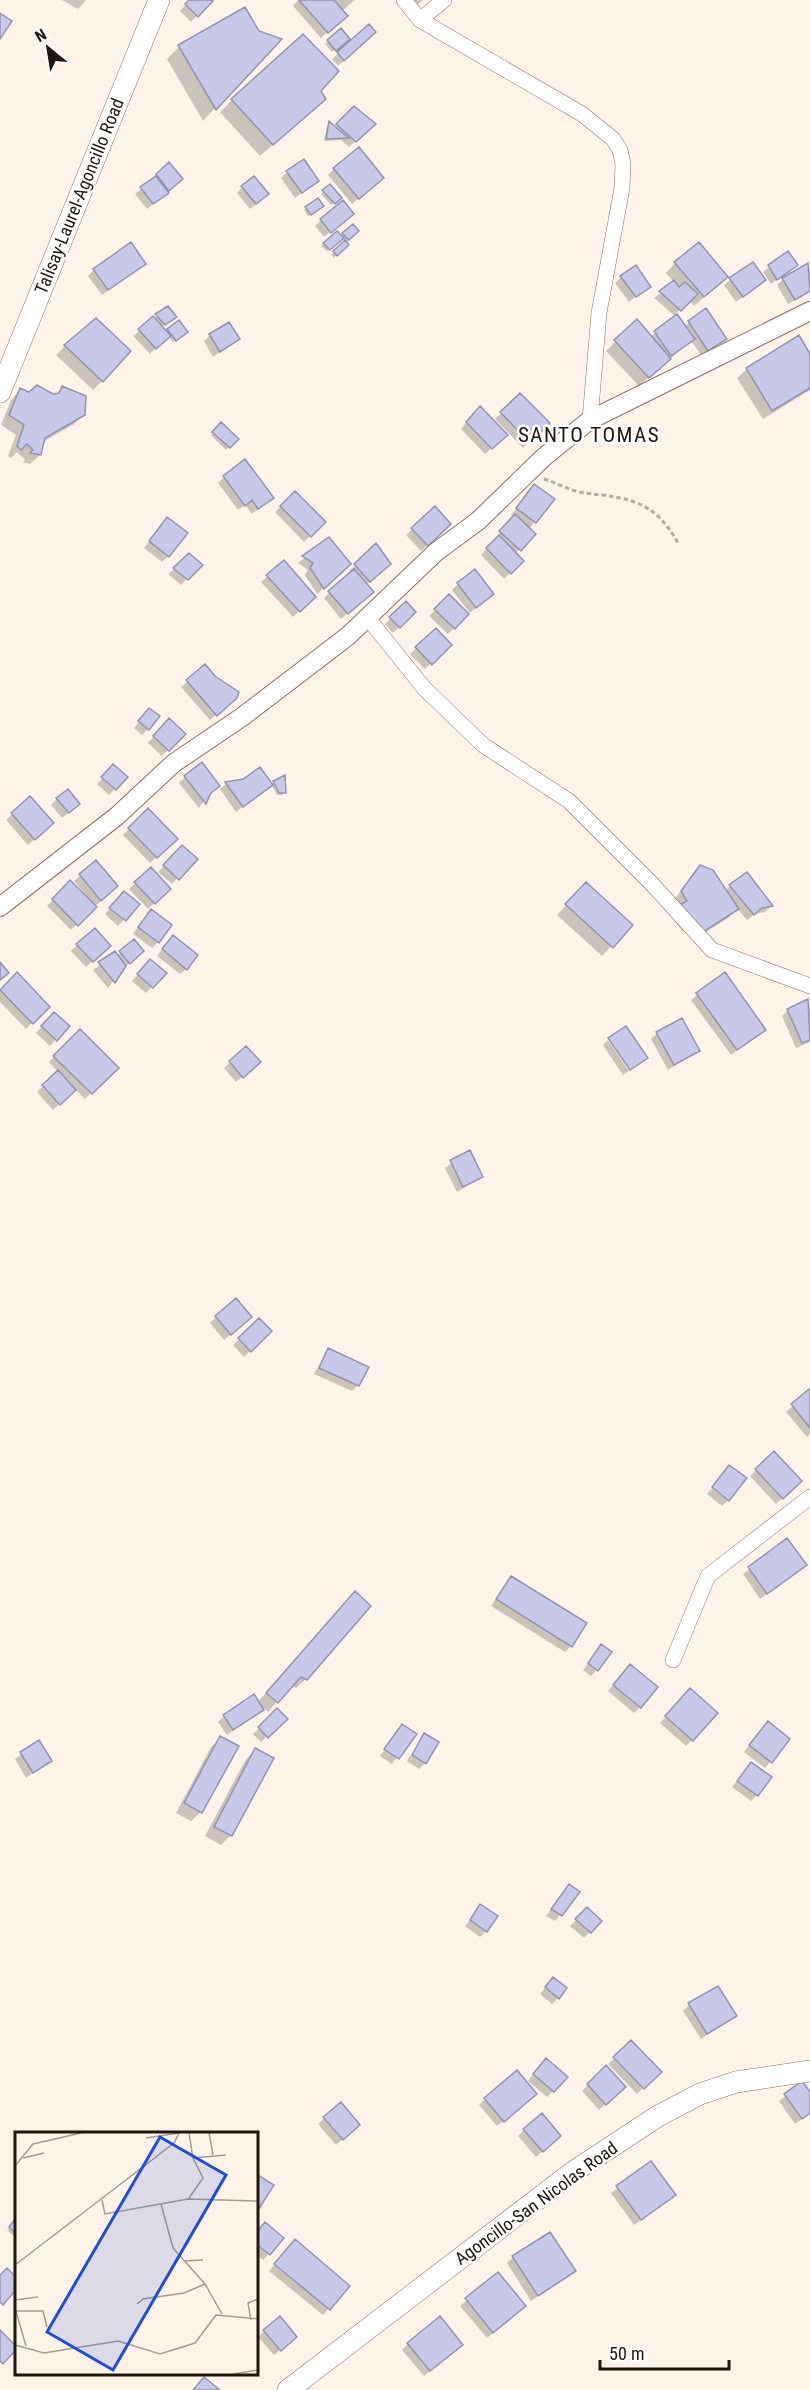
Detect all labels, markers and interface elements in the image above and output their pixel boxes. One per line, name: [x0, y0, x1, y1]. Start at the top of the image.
north arrow: [18, 18, 78, 78]
text: N: [32, 25, 50, 46]
street label: Talisay-Laurel-Agoncillo Road: [30, 95, 128, 297]
district label: SANTO TOMAS: [518, 423, 660, 447]
inset map: [15, 2132, 258, 2375]
street label: Agoncillo-San Nicolas Road: [451, 2137, 621, 2269]
scale bar: [600, 2333, 729, 2371]
text: 50 m: [609, 2343, 644, 2364]

